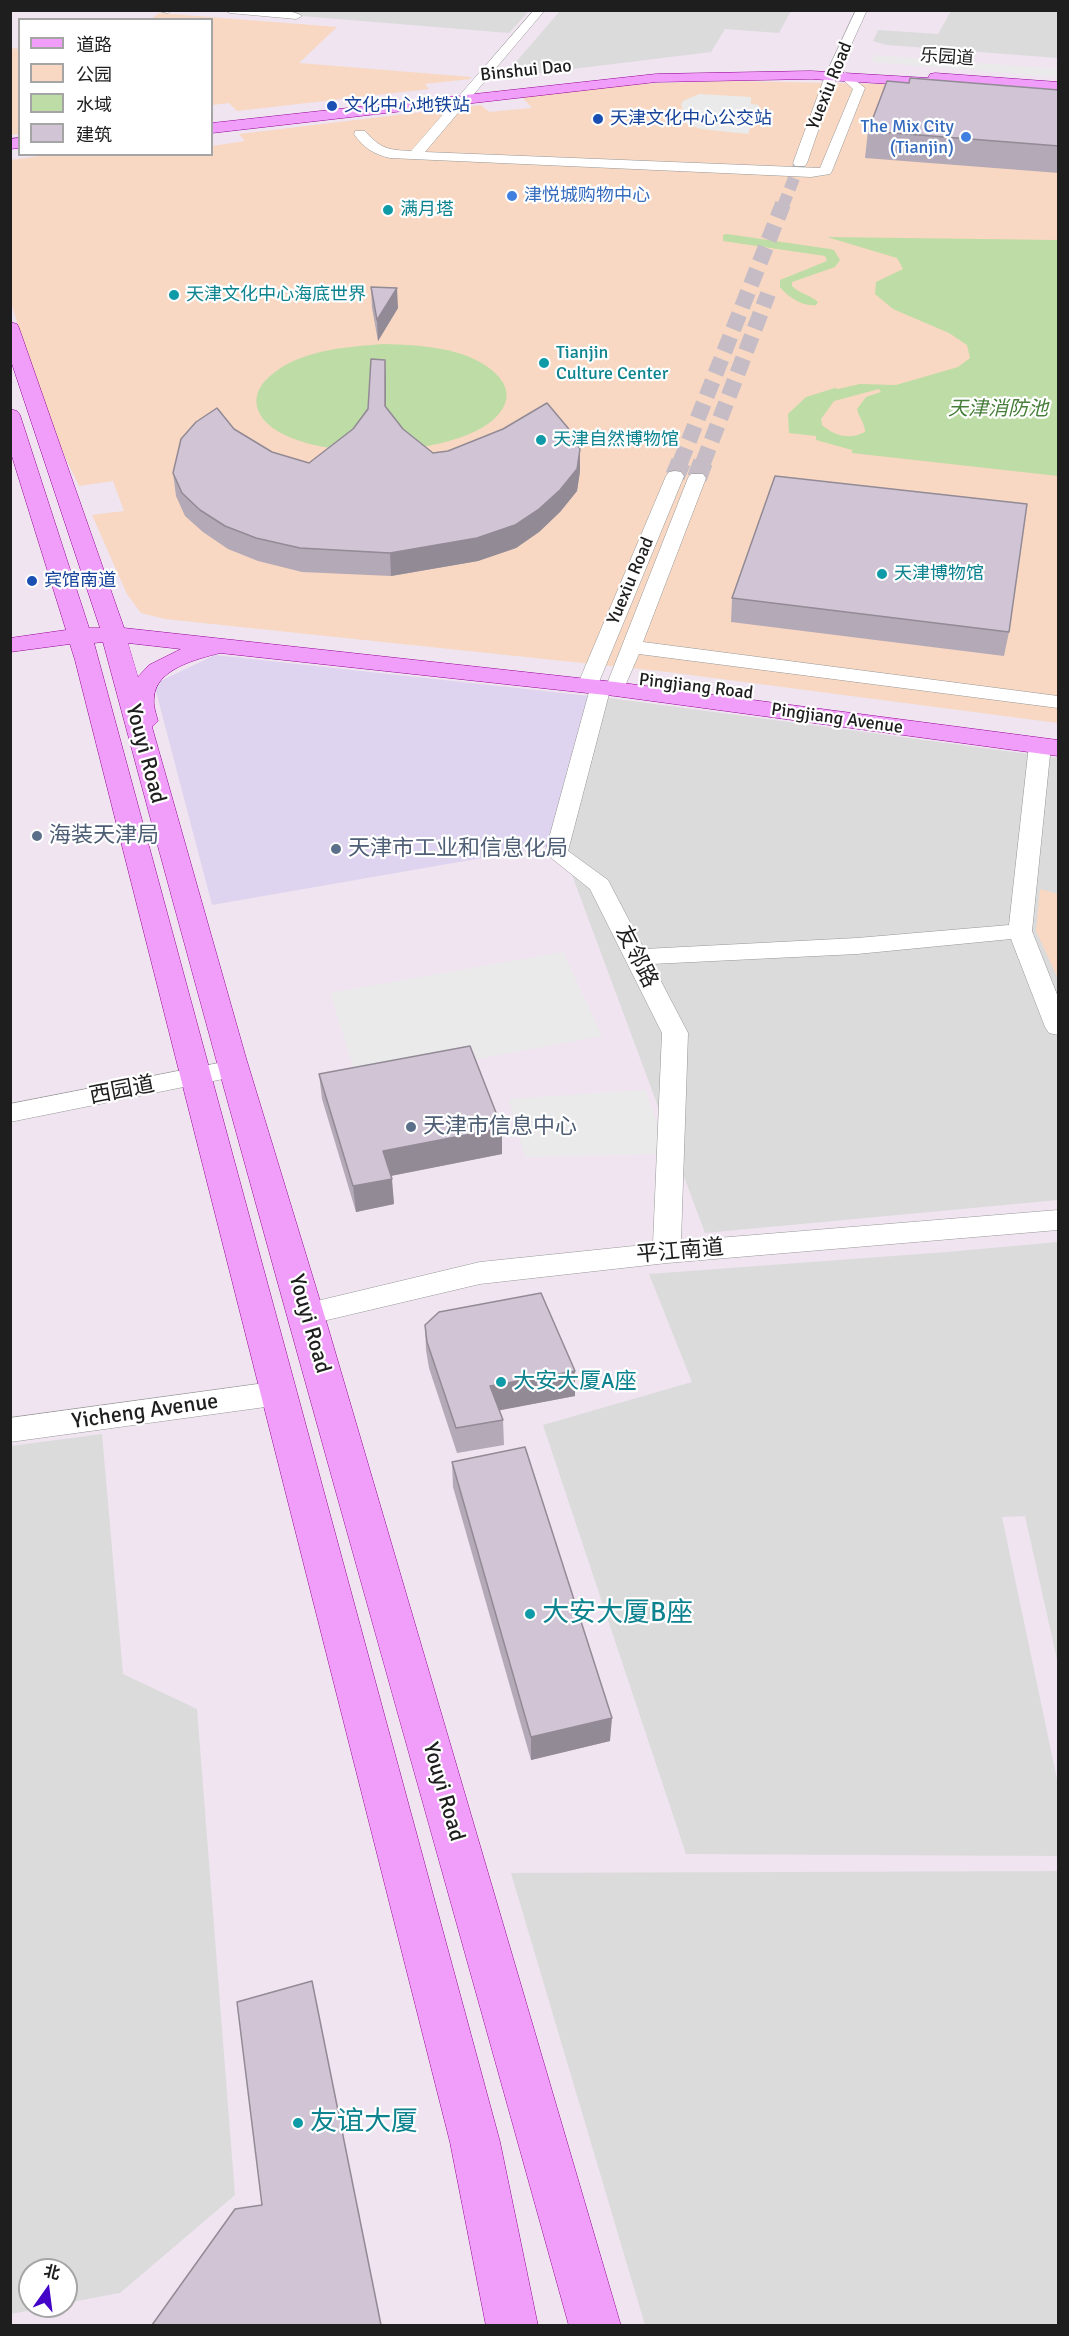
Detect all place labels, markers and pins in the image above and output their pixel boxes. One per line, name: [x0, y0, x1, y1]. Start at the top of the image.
place label: 文化中心地铁站: [344, 95, 470, 117]
marker: 文化中心地铁站: [325, 99, 339, 113]
place label: 天津文化中心公交站: [610, 108, 772, 130]
marker: 天津文化中心公交站: [591, 112, 605, 126]
place label: The Mix City (Tianjin): [860, 116, 954, 158]
marker: The Mix City (Tianjin): [959, 130, 973, 144]
place label: 津悦城购物中心: [524, 185, 650, 207]
marker: 津悦城购物中心: [505, 189, 519, 203]
place label: 满月塔: [400, 199, 454, 221]
marker: 满月塔: [381, 203, 395, 217]
place label: 天津文化中心海底世界: [186, 284, 366, 306]
marker: 天津文化中心海底世界: [167, 288, 181, 302]
place label: Tianjin Culture Center: [556, 342, 668, 385]
marker: Tianjin Culture Center: [537, 356, 551, 370]
place label: 天津自然博物馆: [553, 429, 679, 451]
marker: 天津自然博物馆: [534, 433, 548, 447]
place label: 天津博物馆: [894, 563, 984, 585]
marker: 天津博物馆: [875, 567, 889, 581]
place label: 宾馆南道: [44, 570, 116, 592]
marker: 宾馆南道: [25, 574, 39, 588]
place label: 海装天津局: [49, 823, 159, 849]
marker: 海装天津局: [30, 829, 44, 843]
place label: 天津市工业和信息化局: [348, 836, 568, 862]
marker: 天津市工业和信息化局: [329, 842, 343, 856]
place label: 天津市信息中心: [423, 1114, 577, 1140]
marker: 天津市信息中心: [404, 1120, 418, 1134]
place label: 大安大厦A座: [513, 1369, 636, 1395]
marker: 大安大厦A座: [494, 1375, 508, 1389]
place label: 大安大厦B座: [542, 1598, 693, 1630]
marker: 大安大厦B座: [523, 1607, 537, 1621]
place label: 友谊大厦: [310, 2107, 418, 2139]
marker: 友谊大厦: [291, 2116, 305, 2130]

